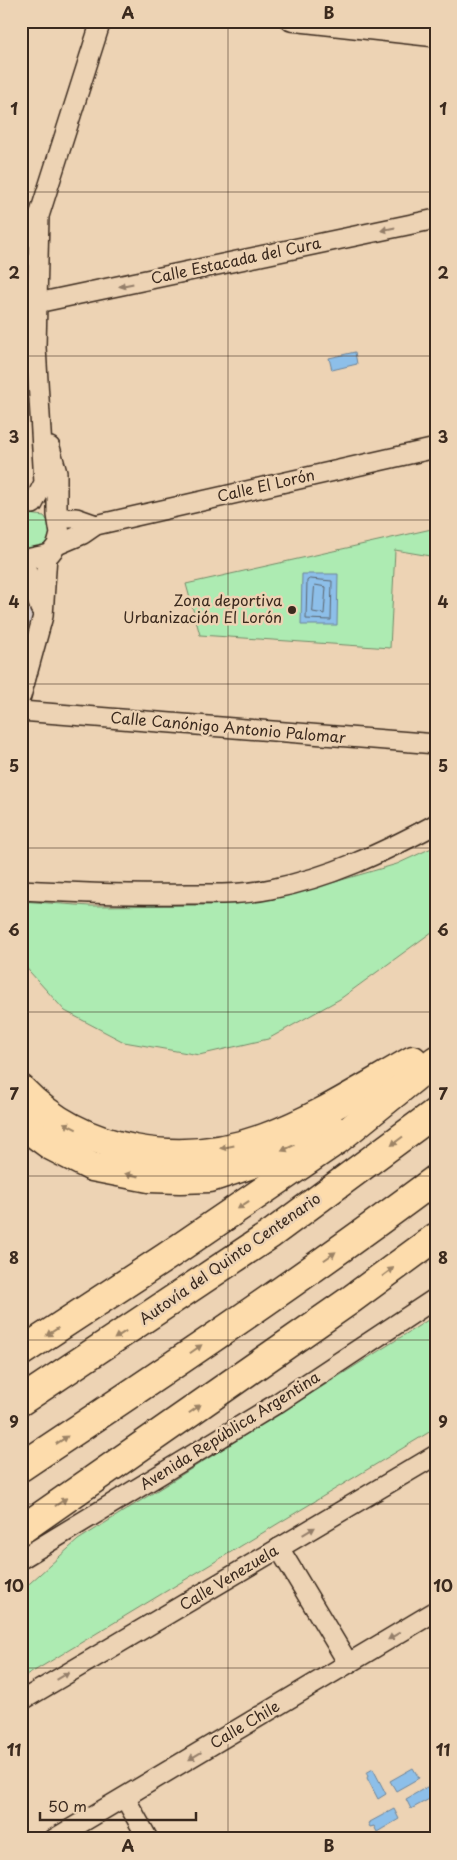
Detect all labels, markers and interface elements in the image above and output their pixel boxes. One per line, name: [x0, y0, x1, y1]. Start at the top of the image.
text: A: [122, 0, 135, 24]
text: B: [324, 0, 335, 24]
text: 1: [10, 96, 18, 120]
text: 1: [439, 96, 447, 120]
one-way arrow: [380, 225, 396, 233]
street label: Calle Estacada del Cura: [149, 230, 324, 289]
text: 2: [8, 260, 20, 284]
text: 2: [437, 260, 449, 284]
one-way arrow: [118, 281, 134, 289]
text: 3: [9, 424, 19, 448]
text: 3: [438, 424, 448, 448]
street label: Calle El Lorón: [215, 462, 317, 507]
place label: Zona deportiva Urbanización El Lorón: [123, 588, 282, 628]
text: 4: [9, 589, 20, 613]
text: 4: [438, 589, 449, 613]
marker: Zona deportiva Urbanización El Lorón: [286, 604, 298, 616]
street label: Calle Canónigo Antonio Palomar: [110, 705, 347, 748]
text: 5: [9, 753, 19, 777]
text: 5: [438, 753, 448, 777]
text: 6: [8, 917, 20, 941]
text: 6: [437, 917, 449, 941]
text: 7: [9, 1081, 19, 1105]
text: 7: [438, 1081, 448, 1105]
one-way arrow: [63, 1122, 77, 1130]
one-way arrow: [391, 1135, 404, 1146]
one-way arrow: [219, 1144, 235, 1152]
one-way arrow: [281, 1145, 295, 1153]
one-way arrow: [124, 1171, 139, 1179]
street label: Autovía del Quinto Centenario: [134, 1186, 325, 1329]
one-way arrow: [236, 1200, 250, 1210]
text: 8: [9, 1245, 19, 1269]
text: 8: [438, 1245, 448, 1269]
one-way arrow: [323, 1251, 337, 1261]
one-way arrow: [381, 1267, 395, 1277]
one-way arrow: [45, 1327, 59, 1336]
one-way arrow: [114, 1330, 127, 1340]
one-way arrow: [190, 1344, 203, 1354]
street label: Avenida República Argentina: [135, 1364, 324, 1495]
one-way arrow: [188, 1404, 202, 1414]
text: 9: [9, 1409, 19, 1433]
text: 9: [438, 1409, 448, 1433]
one-way arrow: [55, 1435, 69, 1445]
one-way arrow: [54, 1497, 68, 1507]
one-way arrow: [302, 1526, 315, 1535]
street label: Calle Venezuela: [174, 1538, 283, 1615]
text: 10: [4, 1573, 24, 1597]
text: 10: [433, 1573, 453, 1597]
one-way arrow: [387, 1631, 400, 1640]
one-way arrow: [57, 1671, 70, 1680]
street label: Calle Chile: [205, 1694, 283, 1754]
text: 11: [7, 1737, 21, 1761]
text: 11: [436, 1737, 450, 1761]
one-way arrow: [188, 1751, 201, 1760]
scale bar: [40, 1790, 196, 1822]
text: 50 m: [48, 1794, 87, 1817]
text: A: [122, 1833, 135, 1857]
text: B: [324, 1833, 335, 1857]

